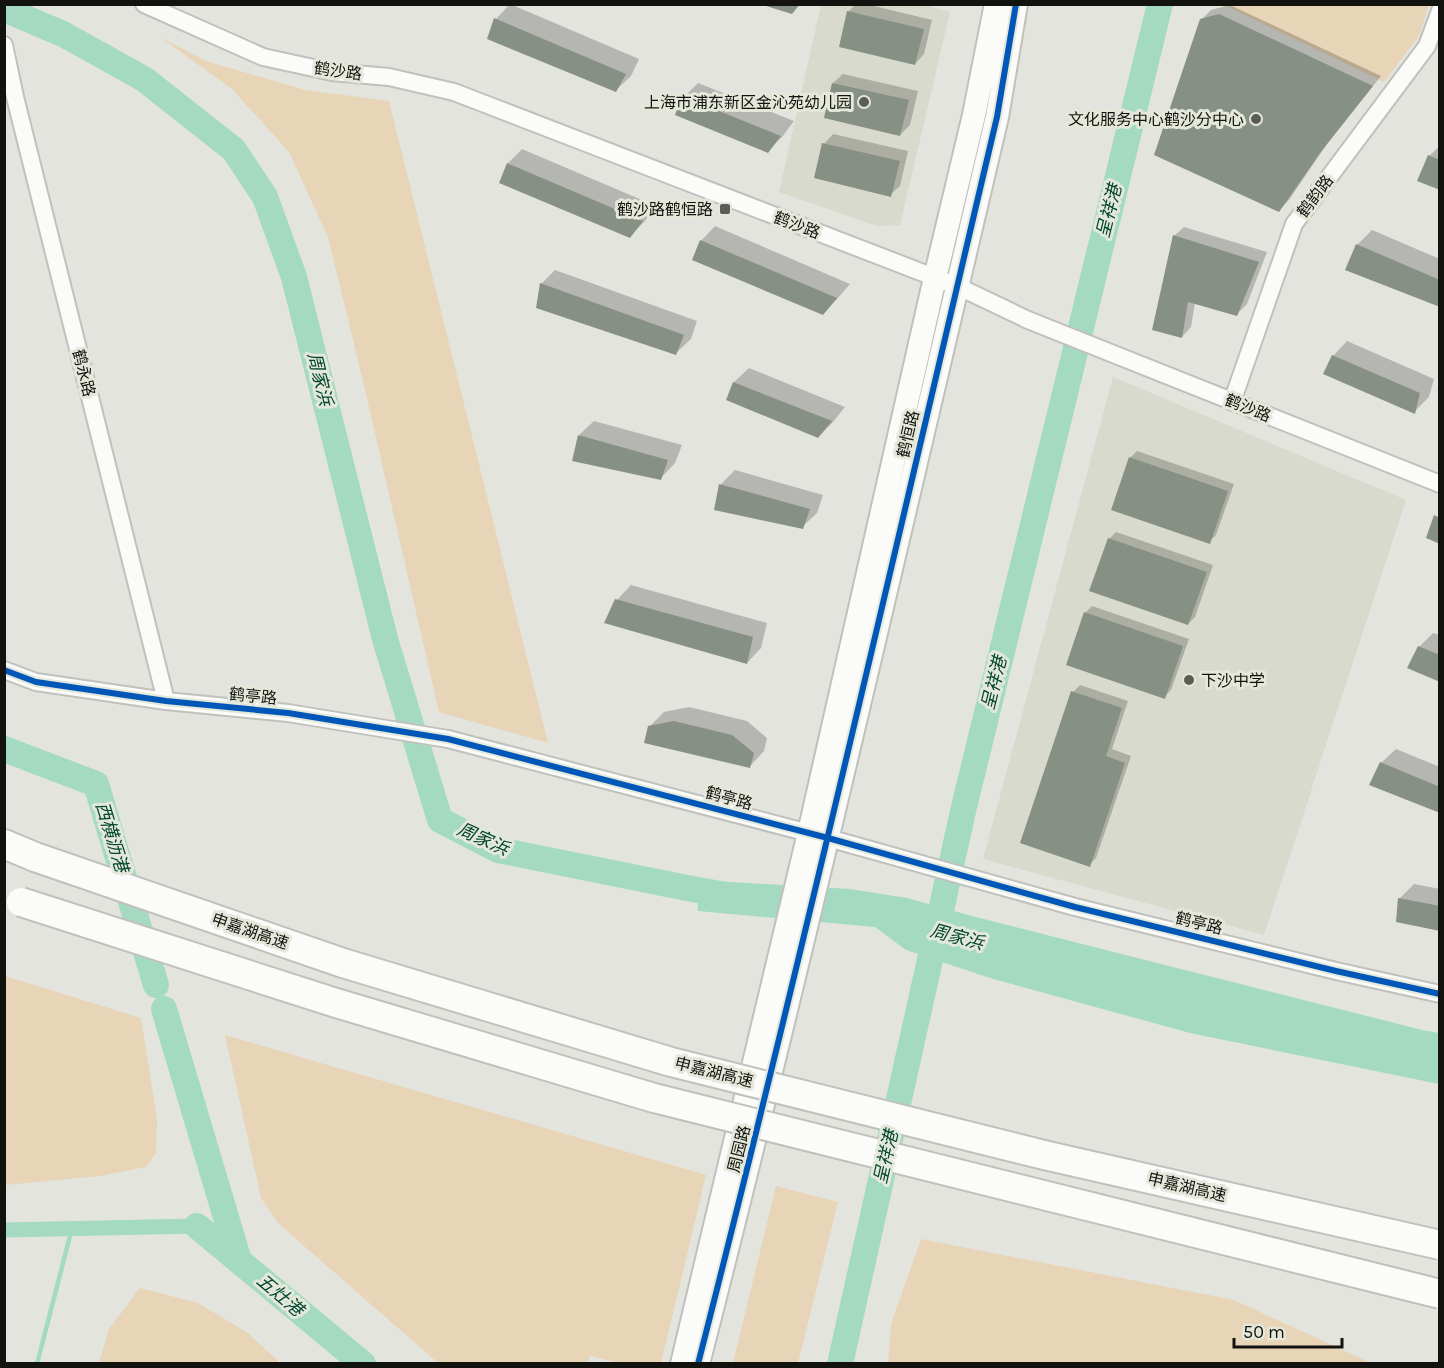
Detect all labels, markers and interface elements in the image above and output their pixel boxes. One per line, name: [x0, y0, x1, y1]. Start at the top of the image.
street label: 鹤沙路: [313, 58, 363, 84]
place label: 上海市浦东新区金沁苑幼儿园: [644, 93, 852, 112]
marker: 上海市浦东新区金沁苑幼儿园: [857, 95, 871, 109]
place label: 文化服务中心鹤沙分中心: [1068, 110, 1244, 129]
marker: 文化服务中心鹤沙分中心: [1249, 112, 1263, 126]
street label: 鹤韵路: [1293, 171, 1337, 221]
water label: 呈祥港: [1092, 179, 1127, 240]
place label: 鹤沙路鹤恒路: [617, 200, 713, 219]
marker: 鹤沙路鹤恒路: [718, 202, 732, 216]
street label: 鹤沙路: [771, 208, 823, 242]
street label: 鹤永路: [69, 347, 99, 399]
water label: 周家浜: [303, 350, 338, 410]
street label: 鹤沙路: [1222, 390, 1274, 426]
street label: 鹤恒路: [893, 408, 923, 460]
water label: 呈祥港: [977, 651, 1012, 712]
place label: 下沙中学: [1201, 671, 1265, 690]
marker: 下沙中学: [1182, 673, 1196, 687]
street label: 鹤亭路: [228, 684, 278, 708]
street label: 鹤亭路: [703, 783, 755, 813]
water label: 西横沥港: [91, 799, 134, 878]
water label: 周家浜: [454, 818, 514, 861]
street label: 鹤亭路: [1173, 908, 1225, 938]
street label: 申嘉湖高速: [209, 909, 291, 953]
water label: 周家浜: [928, 919, 988, 955]
street label: 申嘉湖高速: [673, 1053, 755, 1091]
street label: 周园路: [724, 1123, 754, 1175]
water label: 呈祥港: [869, 1125, 903, 1186]
street label: 申嘉湖高速: [1146, 1169, 1228, 1205]
water label: 五灶港: [252, 1269, 310, 1323]
scale bar: [1234, 1311, 1342, 1349]
text: 50 m: [1243, 1321, 1285, 1343]

